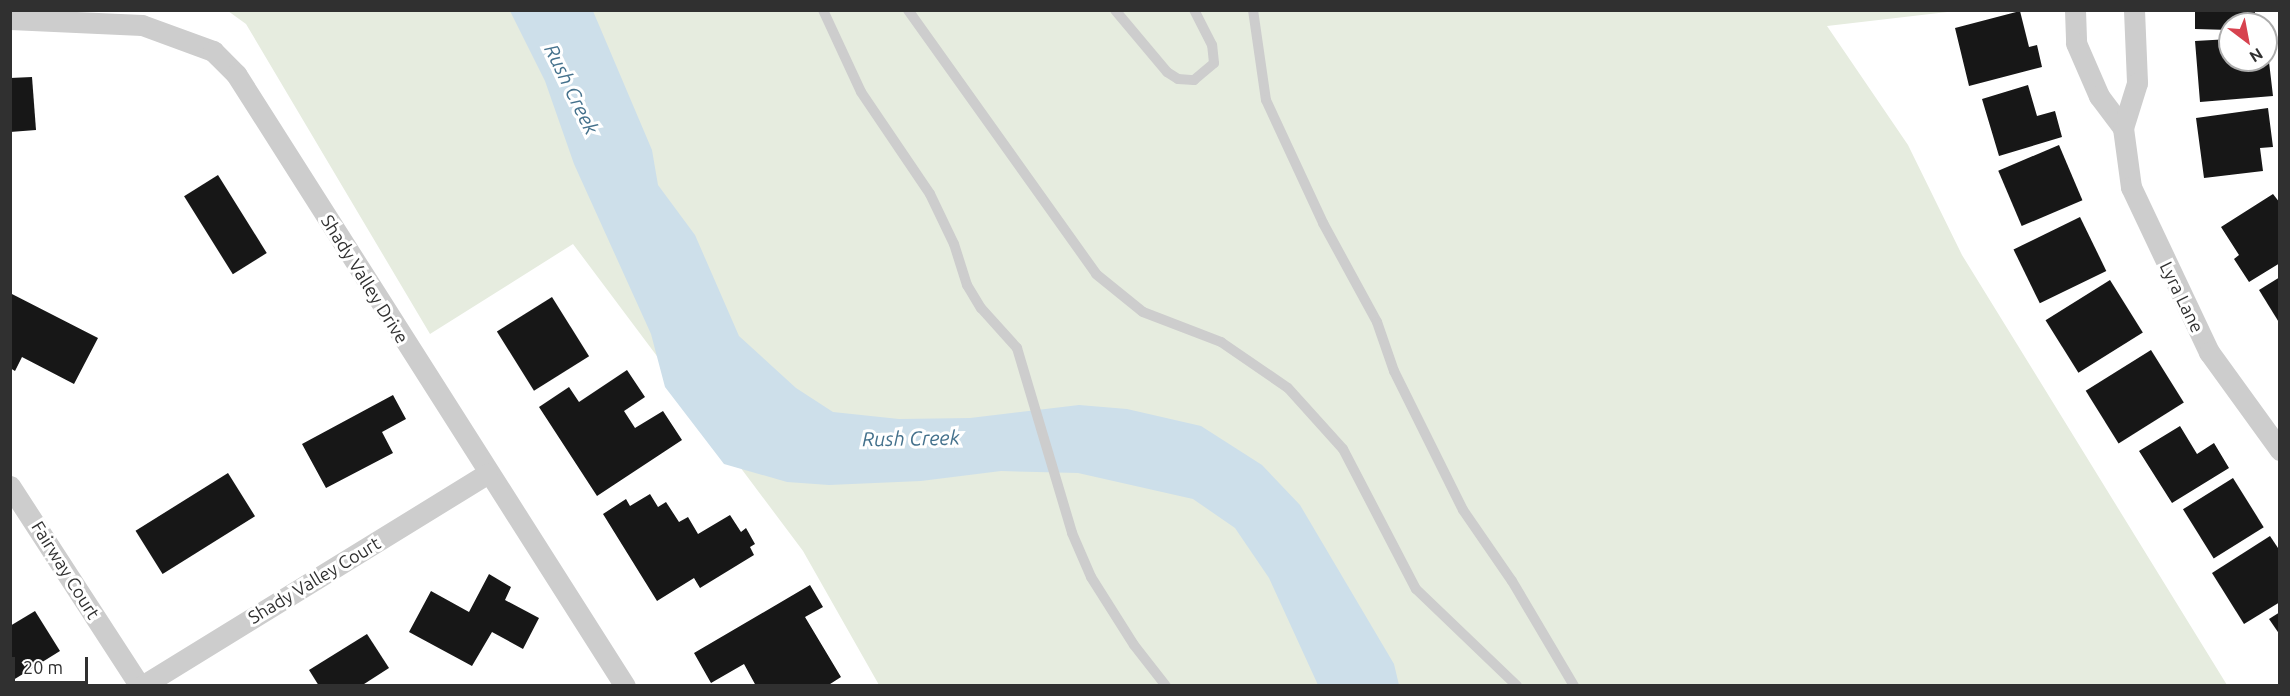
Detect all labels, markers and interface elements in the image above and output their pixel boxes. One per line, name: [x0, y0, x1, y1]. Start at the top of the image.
north arrow: [2218, 12, 2278, 72]
water label: Rush Creek: [540, 40, 604, 138]
text: N: [2247, 45, 2266, 66]
street label: Shady Valley Drive: [317, 211, 413, 347]
street label: Lyra Lane: [2156, 258, 2208, 336]
water label: Rush Creek: [862, 425, 960, 451]
street label: Fairway Court: [27, 517, 105, 623]
street label: Shady Valley Court: [244, 532, 384, 628]
scale bar: [15, 645, 92, 683]
text: 20 m: [23, 657, 63, 677]

